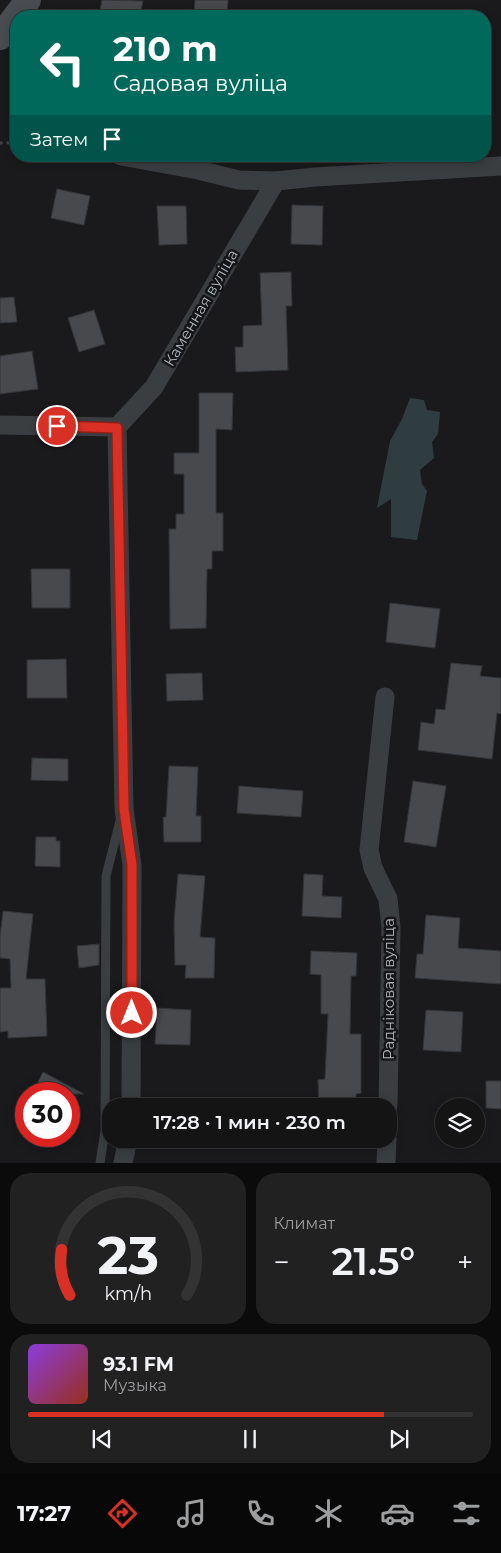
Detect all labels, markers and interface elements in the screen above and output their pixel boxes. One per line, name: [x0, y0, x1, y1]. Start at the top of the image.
text: 210 m: [113, 27, 218, 70]
icon: left: [30, 30, 95, 95]
text: Садовая вуліца: [113, 70, 288, 97]
icon: arrive: [98, 125, 126, 153]
text: Затем: [30, 128, 88, 151]
street label: Каменная вуліца: [159, 246, 242, 370]
pin: [36, 405, 78, 447]
icon: arrive: [43, 412, 71, 440]
street label: Радніковая вуліца: [379, 918, 398, 1060]
position arrow: [105, 986, 157, 1038]
speed limit sign: 30: [15, 1082, 80, 1147]
map controls: [435, 1098, 485, 1148]
button: layers: [435, 1098, 485, 1148]
text: 17:28 · 1 мин · 230 m: [153, 1111, 346, 1134]
text: Климат: [274, 1214, 335, 1233]
text: 23: [97, 1224, 158, 1287]
text: 21.5°: [331, 1238, 415, 1285]
text: −: [274, 1245, 290, 1279]
text: +: [457, 1245, 473, 1279]
text: km/h: [104, 1283, 152, 1304]
text: 93.1 FM: [103, 1353, 174, 1376]
text: Музыка: [103, 1376, 167, 1395]
icon: previous: [88, 1425, 116, 1453]
icon: pause: [236, 1425, 264, 1453]
icon: next: [385, 1425, 413, 1453]
icon: directions: [105, 1496, 140, 1531]
icon: music: [174, 1496, 209, 1531]
icon: phone: [243, 1496, 278, 1531]
icon: climate: [311, 1496, 346, 1531]
icon: car: [380, 1496, 415, 1531]
icon: filters: [449, 1496, 484, 1531]
text: 17:27: [17, 1500, 71, 1527]

